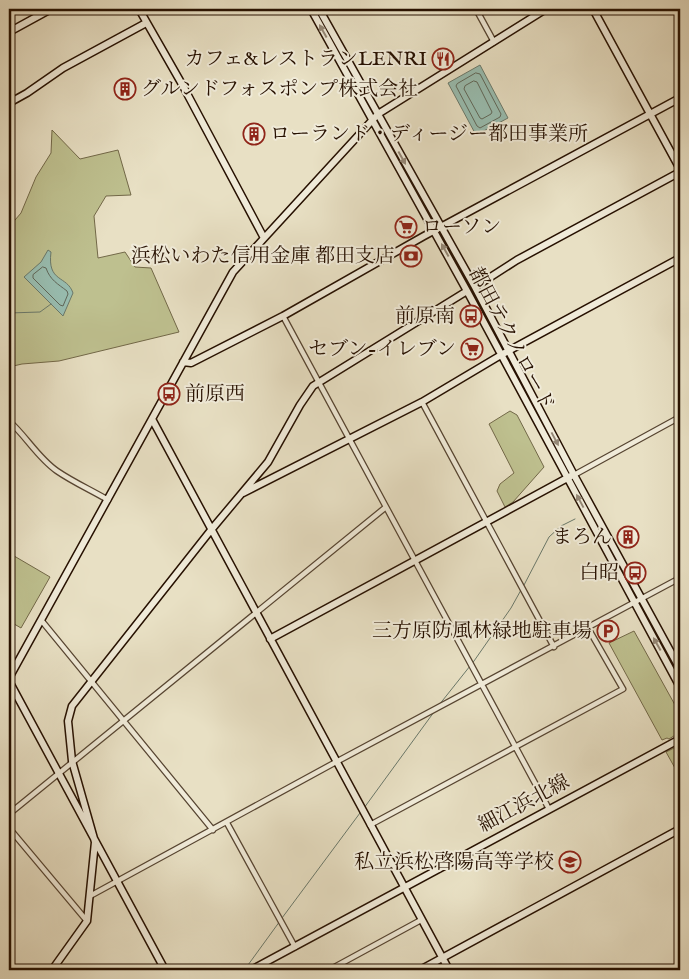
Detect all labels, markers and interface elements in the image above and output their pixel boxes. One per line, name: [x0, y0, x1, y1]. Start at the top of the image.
one-way arrow: [319, 25, 328, 38]
place label: カフェ&レストランLENRI: [184, 47, 427, 72]
restaurant icon: カフェ&レストランLENRI: [431, 47, 455, 71]
building icon: グルンドフォスポンプ株式会社: [113, 77, 137, 101]
place label: グルンドフォスポンプ株式会社: [141, 77, 418, 102]
building icon: ローランド・ディージー都田事業所: [242, 122, 266, 146]
place label: ローランド・ディージー都田事業所: [270, 122, 588, 147]
one-way arrow: [398, 152, 407, 165]
supermarket icon: ローソン: [394, 215, 418, 239]
place label: ローソン: [422, 215, 501, 240]
one-way arrow: [440, 243, 449, 257]
place label: 浜松いわた信用金庫 都田支店: [131, 244, 395, 269]
bank icon: 浜松いわた信用金庫 都田支店: [399, 244, 423, 268]
street label: 都田テクノロード: [463, 263, 559, 415]
place label: 前原南: [395, 304, 455, 329]
bus stop icon: 前原南: [459, 304, 483, 328]
place label: セブン-イレブン: [308, 337, 456, 362]
supermarket icon: セブン-イレブン: [460, 337, 484, 361]
bus stop icon: 前原西: [157, 382, 181, 406]
place label: 前原西: [185, 382, 245, 407]
one-way arrow: [551, 433, 560, 446]
one-way arrow: [576, 494, 584, 508]
place label: まろん: [552, 525, 612, 550]
building icon: まろん: [616, 525, 640, 549]
place label: 白昭: [579, 561, 619, 586]
bus stop icon: 白昭: [623, 561, 647, 585]
place label: 三方原防風林緑地駐車場: [372, 619, 592, 644]
parking icon: 三方原防風林緑地駐車場: [596, 619, 620, 643]
one-way arrow: [653, 637, 661, 651]
street label: 細江浜北線: [474, 769, 574, 839]
place label: 私立浜松啓陽高等学校: [354, 850, 554, 875]
school or university icon: 私立浜松啓陽高等学校: [558, 850, 582, 874]

